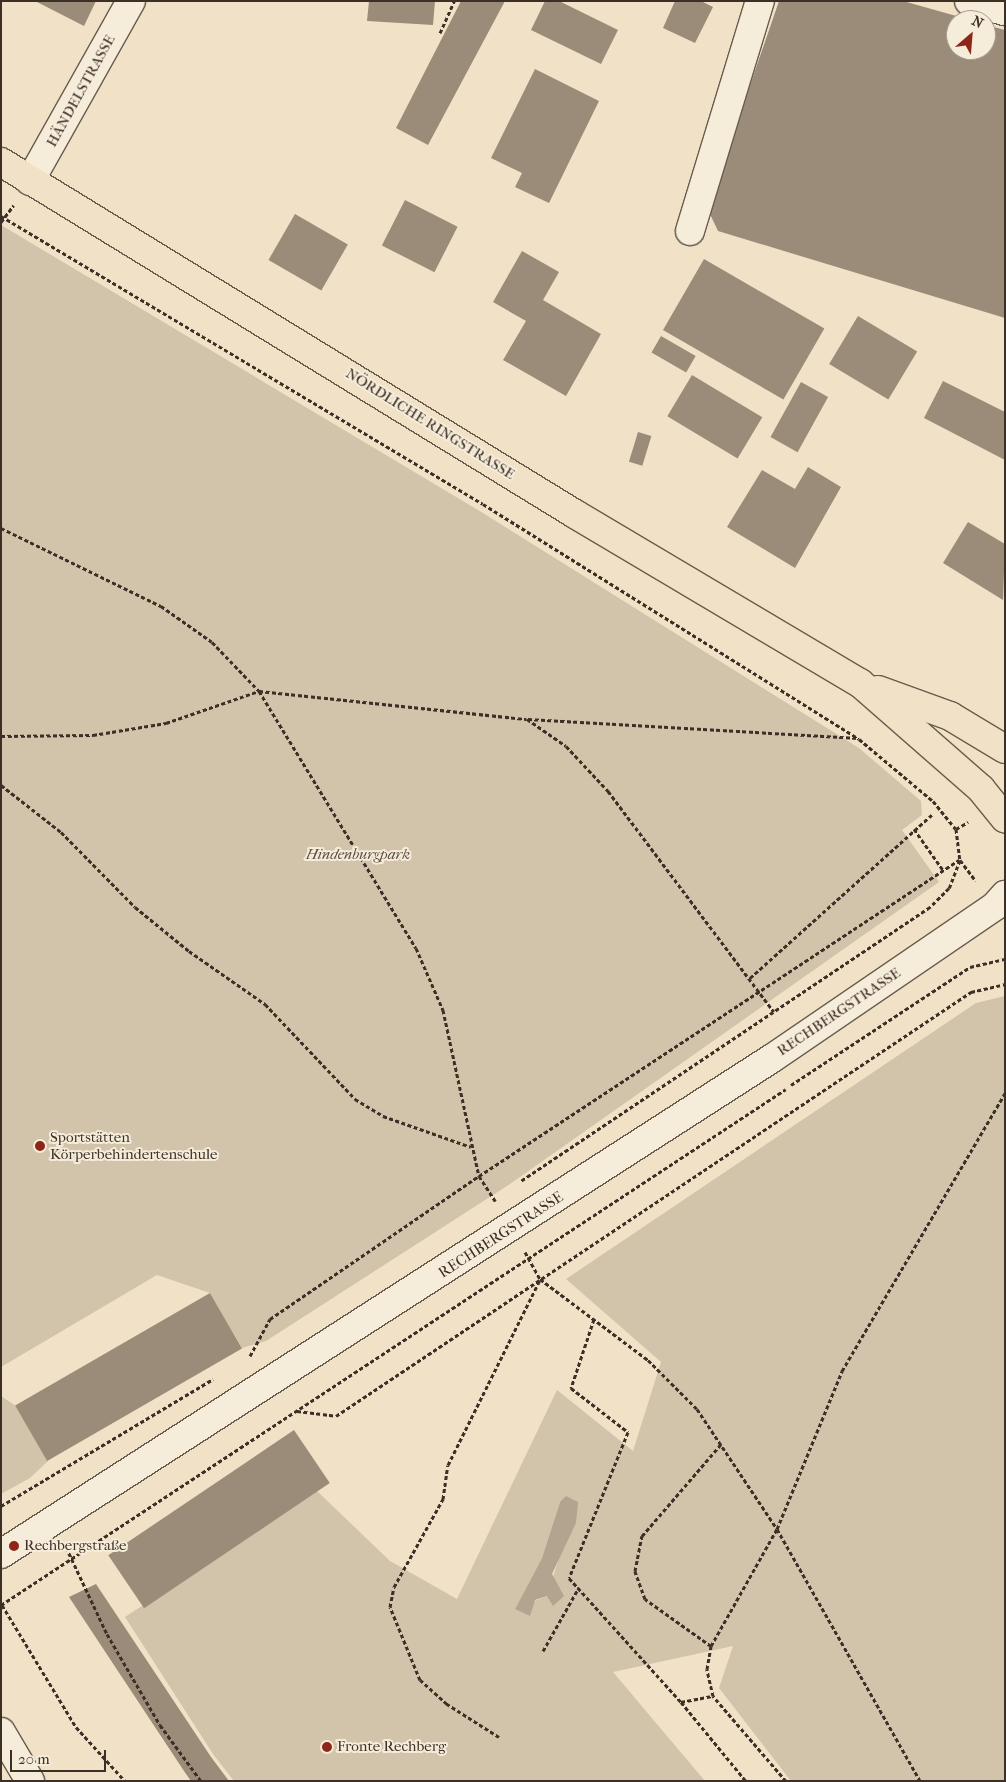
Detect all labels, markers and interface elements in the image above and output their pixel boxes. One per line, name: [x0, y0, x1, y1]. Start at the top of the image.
north arrow: [946, 10, 996, 60]
text: N: [969, 12, 986, 32]
street label: HÄNDELSTRASSE: [43, 32, 119, 150]
street label: NÖRDLICHE RINGSTRASSE: [342, 364, 518, 484]
park label: Hindenburgpark: [306, 846, 410, 864]
street label: RECHBERGSTRASSE: [774, 964, 904, 1060]
place label: Sportstätten Körperbehindertenschule: [50, 1128, 217, 1163]
marker: Sportstätten Körperbehindertenschule: [34, 1140, 46, 1152]
street label: RECHBERGSTRASSE: [435, 1188, 567, 1282]
place label: Rechbergstraße: [24, 1537, 126, 1555]
marker: Rechbergstraße: [8, 1540, 20, 1552]
place label: Fronte Rechberg: [337, 1738, 446, 1756]
scale bar: [12, 1740, 109, 1772]
marker: Fronte Rechberg: [321, 1741, 333, 1753]
text: 20 m: [18, 1750, 50, 1768]

